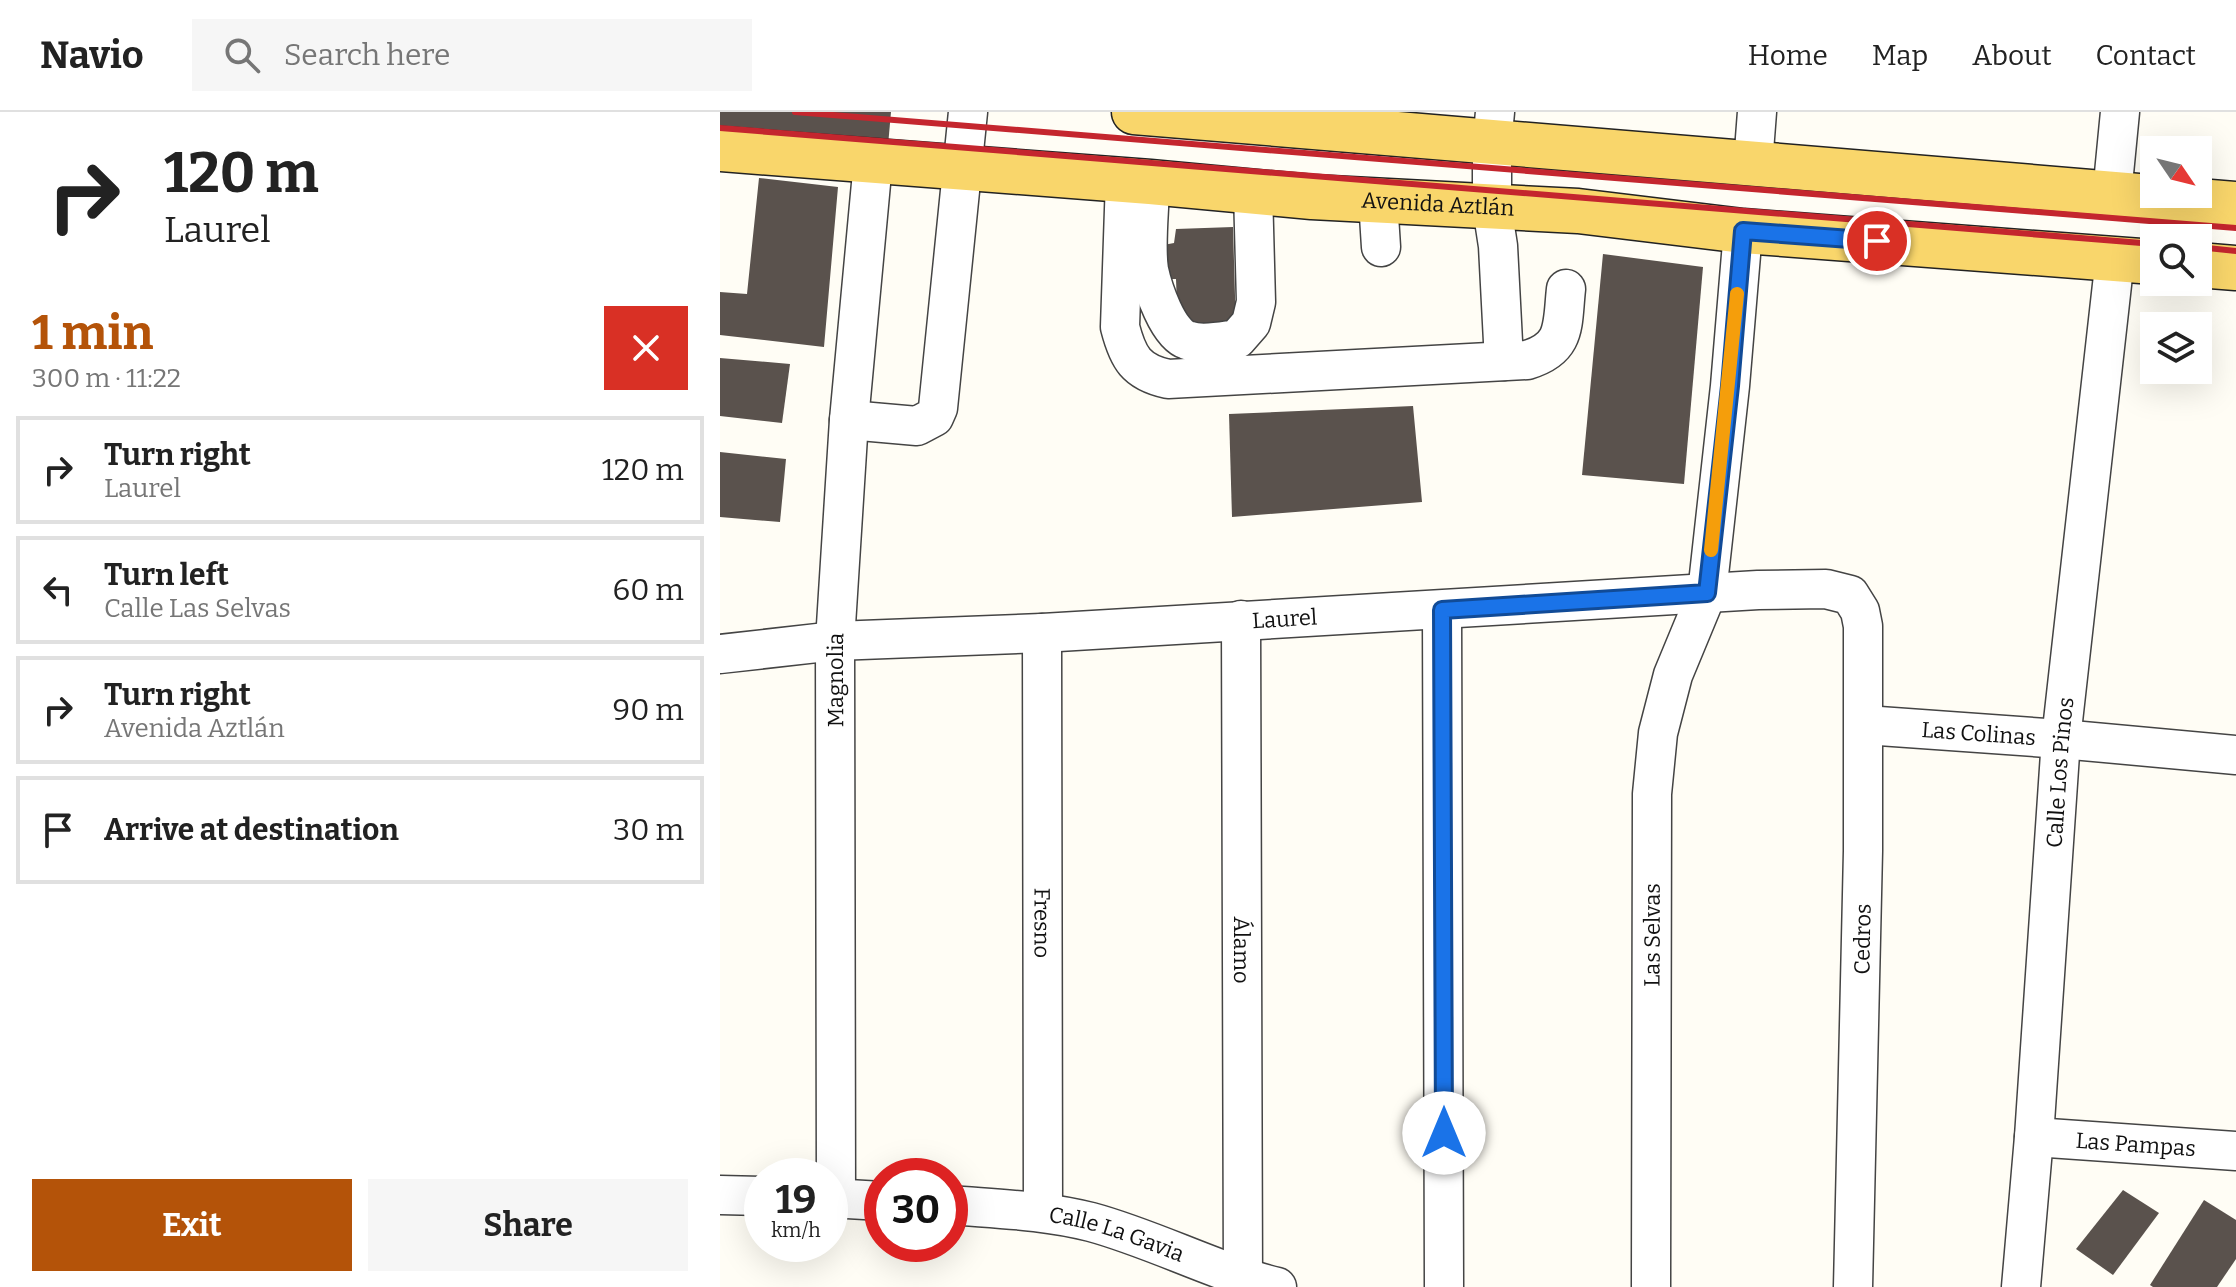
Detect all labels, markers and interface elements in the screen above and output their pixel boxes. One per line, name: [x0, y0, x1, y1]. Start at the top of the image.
search box: [192, 19, 752, 91]
text: Navio: [40, 32, 144, 78]
icon: search: [220, 33, 264, 77]
text: Search here: [284, 37, 450, 73]
text: Home: [1748, 39, 1828, 72]
text: Map: [1872, 39, 1928, 72]
text: About: [1972, 39, 2052, 72]
text: Contact: [2096, 39, 2196, 72]
north arrow: [2140, 136, 2212, 208]
map controls: [2140, 136, 2212, 384]
text: 120 m: [164, 140, 319, 207]
icon: right: [32, 144, 136, 248]
street label: Avenida Aztlán: [1361, 187, 1515, 222]
pin: [1843, 207, 1911, 275]
text: Laurel: [164, 208, 271, 252]
icon: arrive: [1855, 219, 1899, 263]
button: search: [2140, 224, 2212, 296]
text: 1 min: [32, 304, 153, 362]
button: close: [604, 306, 688, 390]
button: layers: [2140, 312, 2212, 384]
text: 300 m · 11:22: [32, 363, 181, 394]
text: Turn right: [104, 437, 251, 473]
icon: right: [36, 448, 80, 492]
text: 120 m: [602, 452, 684, 488]
text: Laurel: [104, 473, 181, 504]
text: Turn left: [104, 557, 229, 593]
icon: left: [36, 568, 80, 612]
text: 60 m: [613, 572, 684, 608]
text: Calle Las Selvas: [104, 593, 291, 624]
street label: Laurel: [1251, 603, 1318, 634]
street label: Magnolia: [822, 632, 849, 727]
text: Turn right: [104, 677, 251, 713]
icon: right: [36, 688, 80, 732]
text: 90 m: [613, 692, 684, 728]
street label: Calle Los Pinos: [2041, 696, 2080, 849]
text: Avenida Aztlán: [104, 713, 285, 744]
street label: Las Colinas: [1921, 716, 2037, 751]
icon: arrive: [36, 808, 80, 852]
text: Arrive at destination: [104, 812, 399, 848]
text: 30 m: [613, 812, 684, 848]
street label: Las Selvas: [1639, 883, 1666, 987]
street label: Fresno: [1028, 888, 1056, 958]
street label: Cedros: [1848, 903, 1877, 975]
street label: Álamo: [1228, 916, 1255, 984]
position arrow: [1402, 1091, 1486, 1175]
street label: Las Pampas: [2075, 1127, 2197, 1162]
speed limit sign: 30: [864, 1158, 968, 1262]
text: 19: [776, 1176, 816, 1224]
button: Exit: [32, 1179, 352, 1271]
button: Share: [368, 1179, 688, 1271]
street label: Calle La Gavia: [1047, 1201, 1188, 1268]
text: km/h: [771, 1218, 821, 1242]

